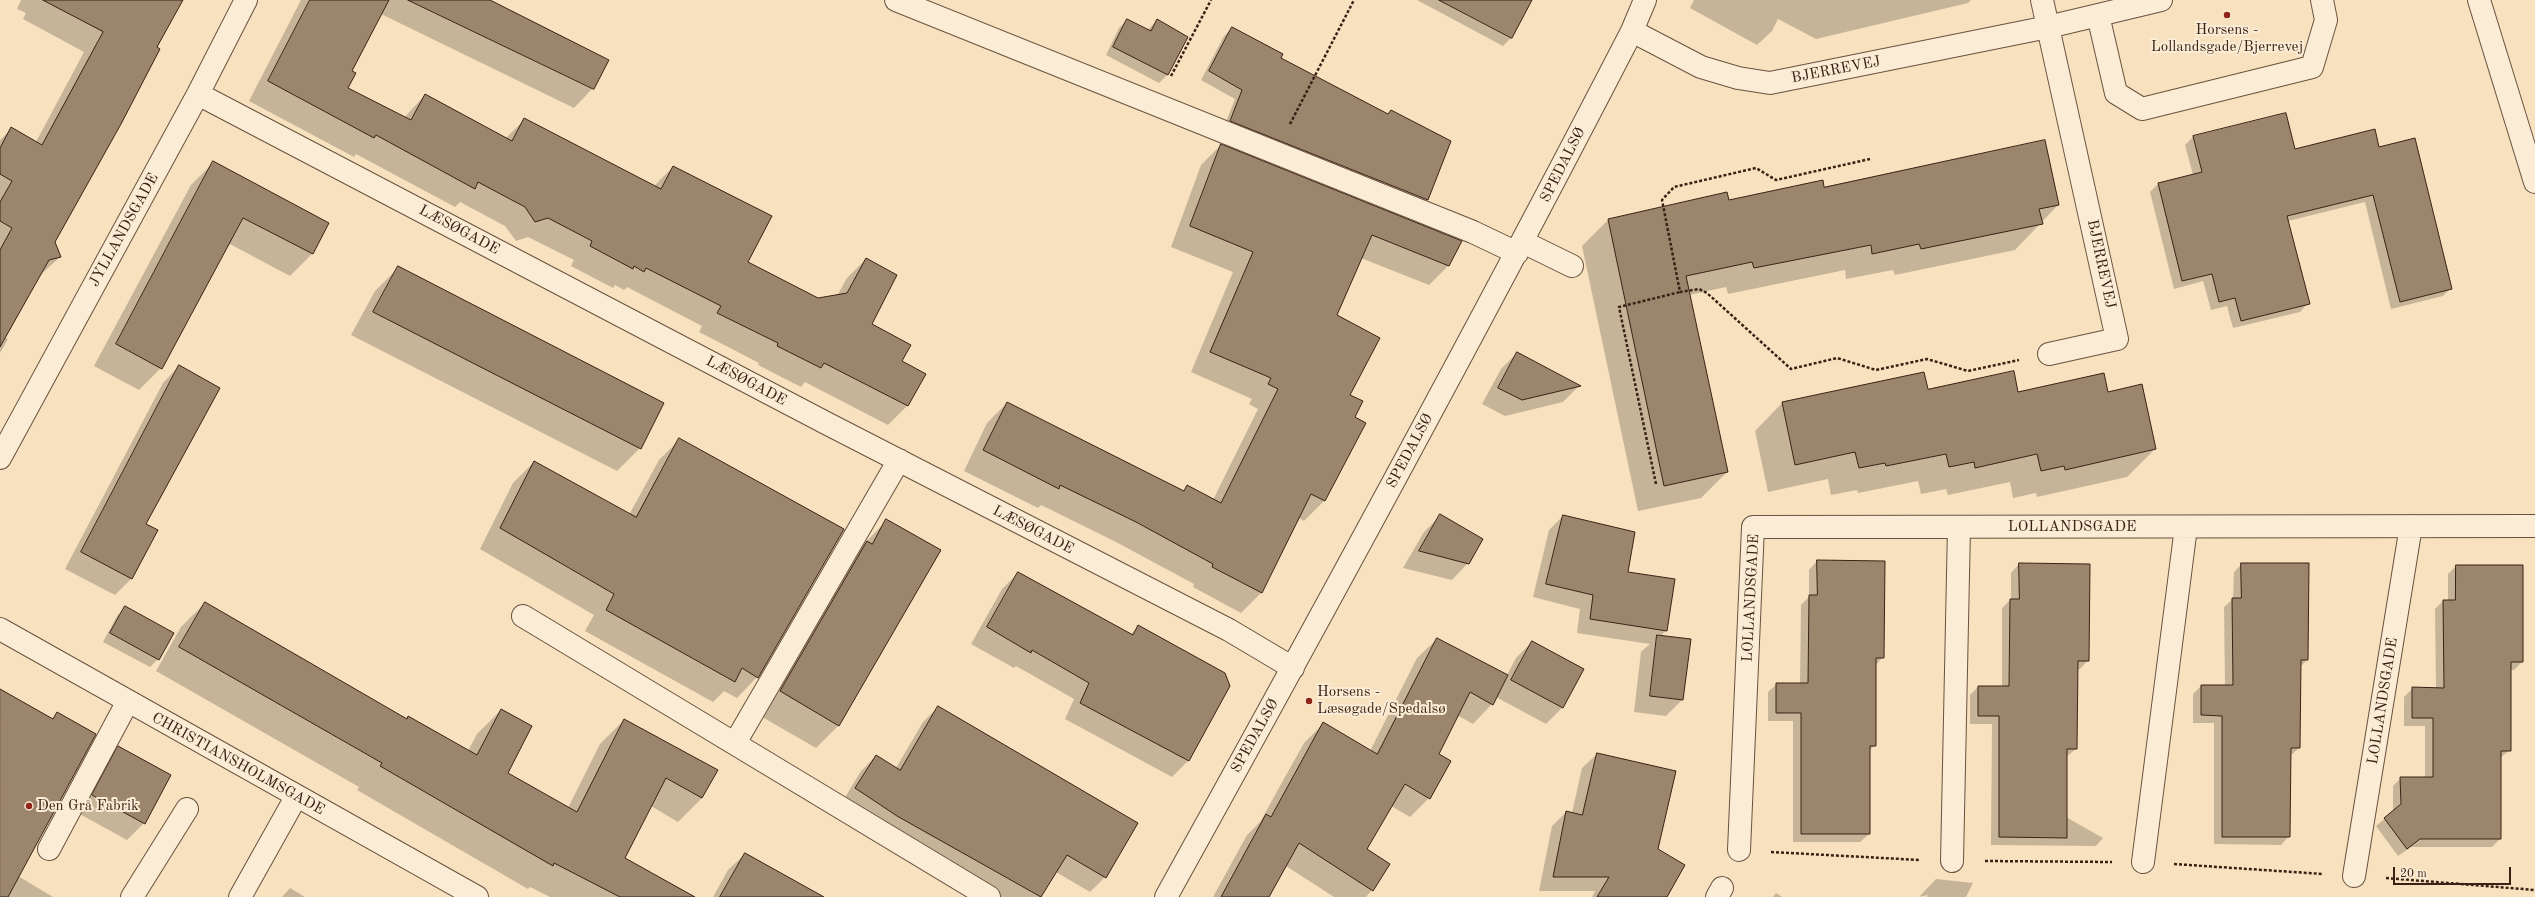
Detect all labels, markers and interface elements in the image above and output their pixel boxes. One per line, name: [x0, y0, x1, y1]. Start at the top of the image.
marker: Horsens - Lollandsgade/Bjerrevej: [2222, 10, 2232, 20]
place label: Horsens - Lollandsgade/Bjerrevej: [2151, 21, 2303, 56]
street label: BJERREVEJ: [1790, 53, 1882, 87]
street label: SPEDALSØ: [1536, 124, 1590, 206]
street label: JYLLANDSGADE: [85, 170, 163, 290]
street label: LÆSØGADE: [416, 201, 502, 259]
street label: BJERREVEJ: [2083, 218, 2119, 310]
street label: LÆSØGADE: [703, 352, 789, 410]
street label: SPEDALSØ: [1383, 411, 1437, 491]
street label: LÆSØGADE: [989, 502, 1077, 558]
street label: LOLLANDSGADE: [2008, 518, 2136, 536]
street label: LOLLANDSGADE: [1739, 533, 1763, 663]
street label: LOLLANDSGADE: [2364, 636, 2402, 766]
place label: Horsens - Læsøgade/Spedalsø: [1317, 683, 1446, 718]
street label: SPEDALSØ: [1227, 696, 1283, 776]
marker: Horsens - Læsøgade/Spedalsø: [1304, 696, 1314, 706]
street label: CHRISTIANSHOLMSGADE: [148, 709, 328, 819]
place label: Den Grå Fabrik: [37, 797, 139, 815]
marker: Den Grå Fabrik: [24, 801, 34, 811]
scale bar: [2395, 859, 2513, 885]
text: 20 m: [2400, 868, 2427, 880]

